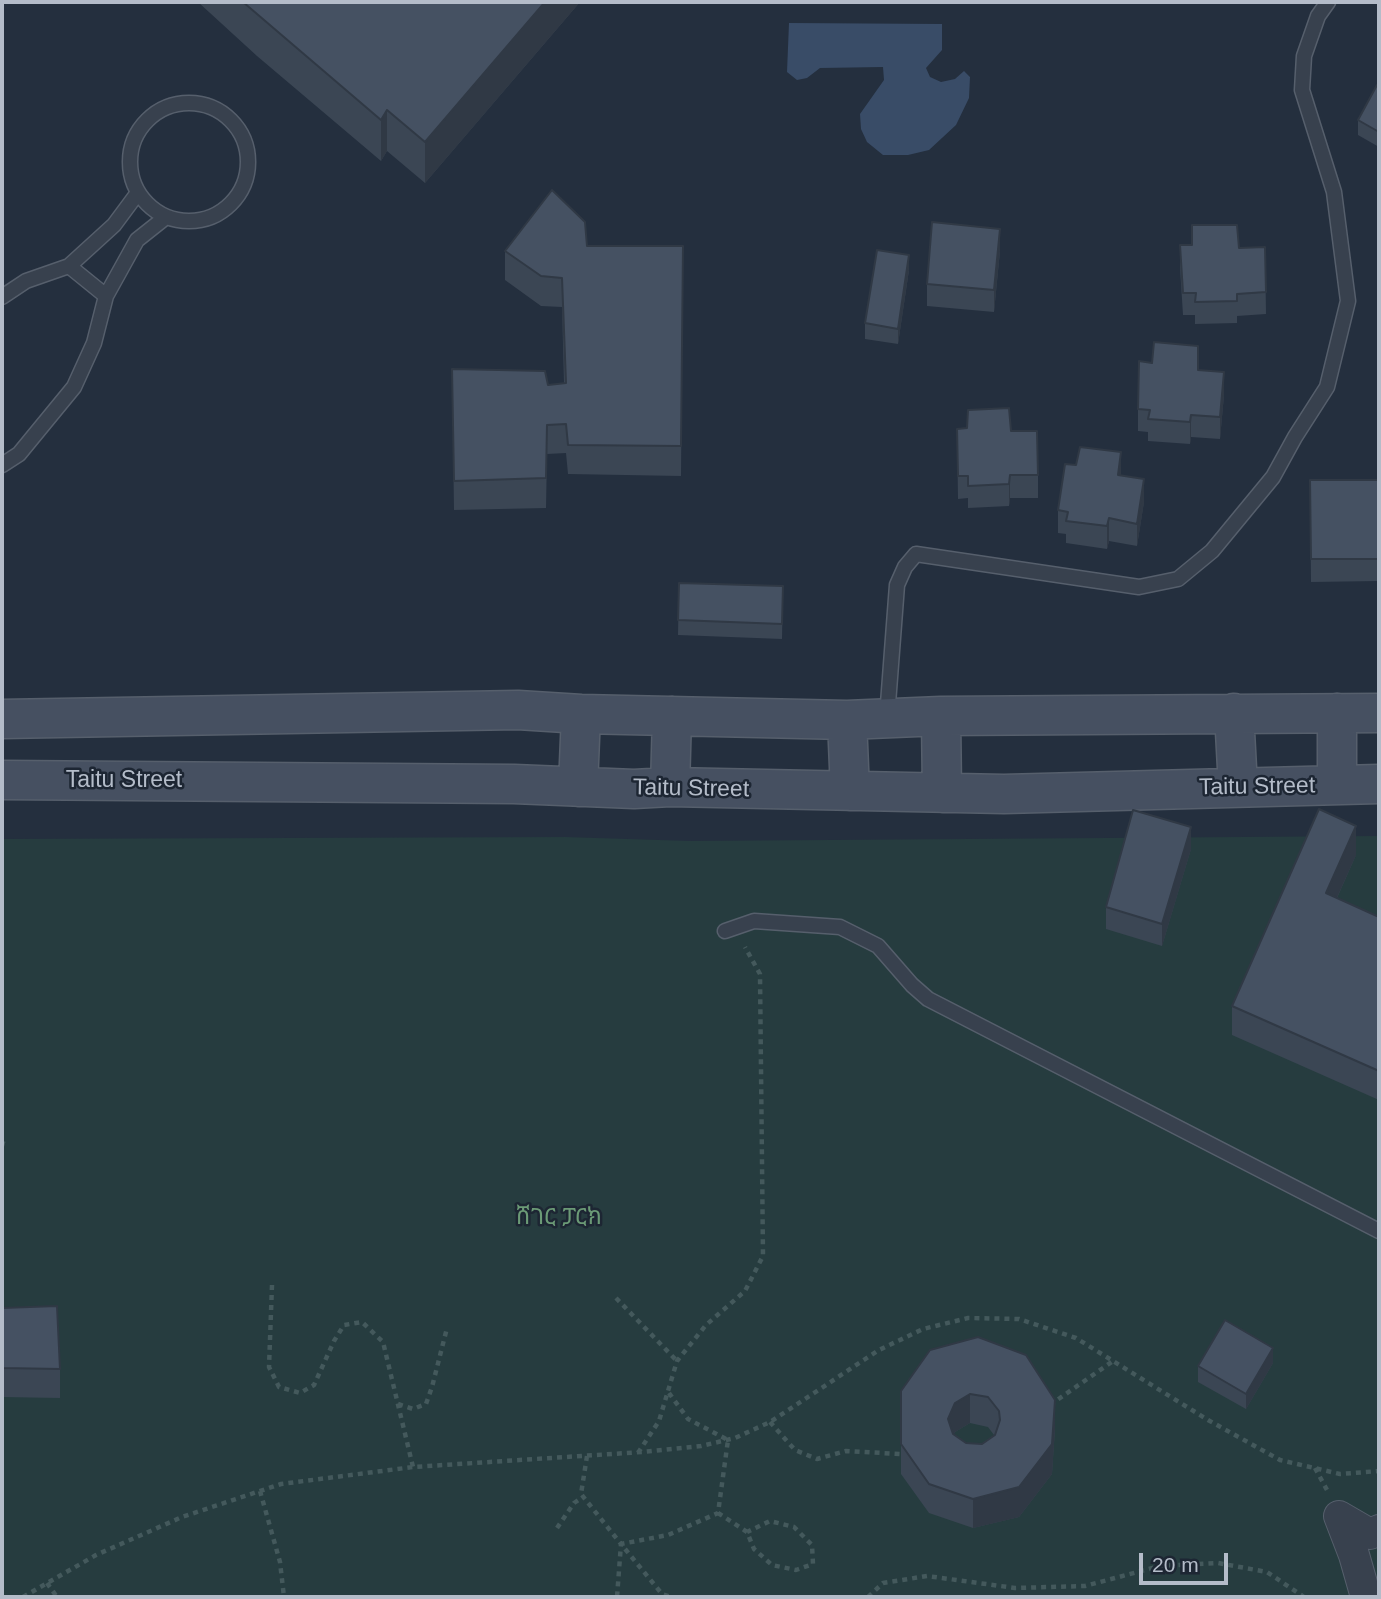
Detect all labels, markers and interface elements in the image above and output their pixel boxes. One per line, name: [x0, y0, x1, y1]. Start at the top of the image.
street label: Taitu Street: [66, 767, 182, 795]
street label: Taitu Street: [1199, 772, 1315, 802]
street label: Taitu Street: [633, 774, 749, 804]
park label: ሸገር ፓርክ: [516, 1204, 602, 1232]
scale bar: [1143, 1540, 1232, 1584]
text: 20 m: [1152, 1553, 1199, 1576]

